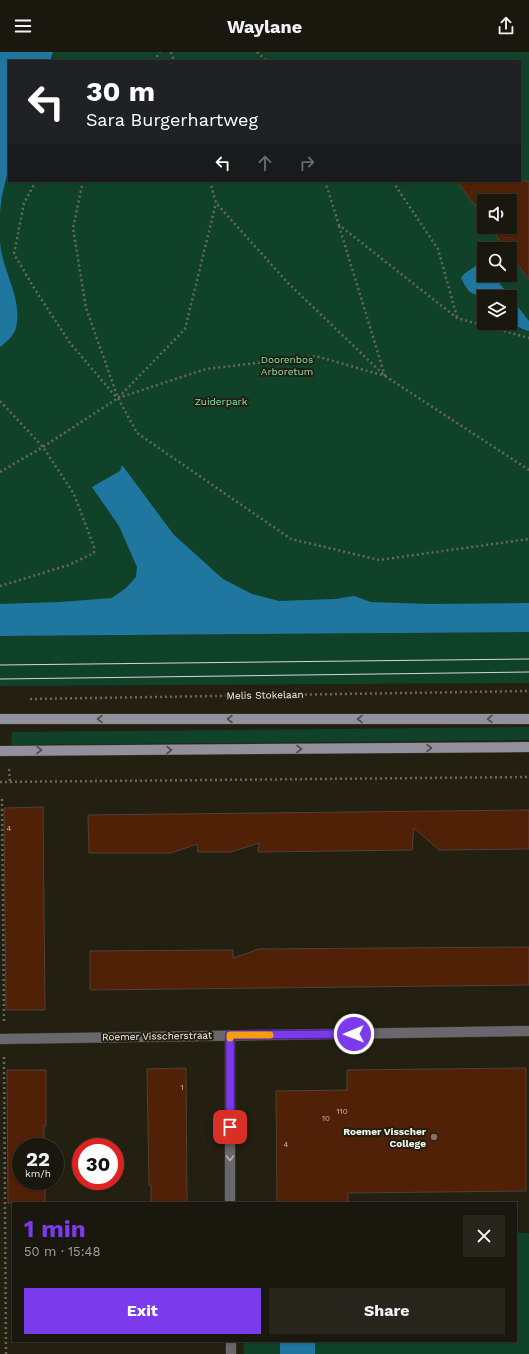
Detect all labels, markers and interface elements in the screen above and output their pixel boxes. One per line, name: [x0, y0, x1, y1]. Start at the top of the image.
icon: menu: [12, 15, 34, 37]
icon: share: [495, 15, 517, 37]
text: Waylane: [227, 16, 302, 37]
text: 30 m: [86, 75, 155, 108]
icon: left: [20, 76, 72, 128]
text: Sara Burgerhartweg: [86, 109, 258, 130]
icon: left: [212, 152, 234, 174]
icon: ahead: [254, 152, 276, 174]
icon: right: [296, 152, 318, 174]
map controls: [477, 194, 517, 330]
button: sound: [477, 194, 517, 234]
button: search: [477, 242, 517, 282]
button: layers: [477, 290, 517, 330]
park label: Doorenbos Arboretum: [261, 354, 313, 377]
park label: Zuiderpark: [195, 396, 248, 407]
street label: Melis Stokelaan: [226, 689, 304, 701]
one-way arrow: [97, 715, 103, 723]
one-way arrow: [227, 715, 233, 723]
one-way arrow: [357, 715, 363, 723]
one-way arrow: [487, 715, 493, 723]
one-way arrow: [426, 744, 432, 752]
one-way arrow: [166, 745, 172, 754]
one-way arrow: [296, 745, 302, 753]
one-way arrow: [36, 746, 42, 754]
house number: 4: [7, 824, 12, 833]
position arrow: [333, 1013, 375, 1055]
street label: Roemer Visscherstraat: [102, 1030, 213, 1042]
house number: 1: [180, 1083, 184, 1092]
house number: 110: [336, 1107, 348, 1116]
pin: [213, 1110, 247, 1144]
house number: 10: [322, 1114, 330, 1123]
icon: arrive: [219, 1116, 241, 1138]
place label: Roemer Visscher College: [343, 1126, 427, 1149]
marker: Roemer Visscher College: [429, 1132, 439, 1142]
speed limit sign: 30: [72, 1138, 124, 1190]
house number: 4: [284, 1140, 289, 1149]
text: 22: [26, 1147, 50, 1171]
one-way arrow: [226, 1155, 234, 1161]
text: km/h: [25, 1168, 51, 1179]
text: 1 min: [24, 1215, 86, 1243]
button: close: [463, 1215, 505, 1257]
text: 50 m · 15:48: [24, 1244, 100, 1259]
button: Exit: [24, 1288, 261, 1334]
button: Share: [269, 1288, 505, 1334]

